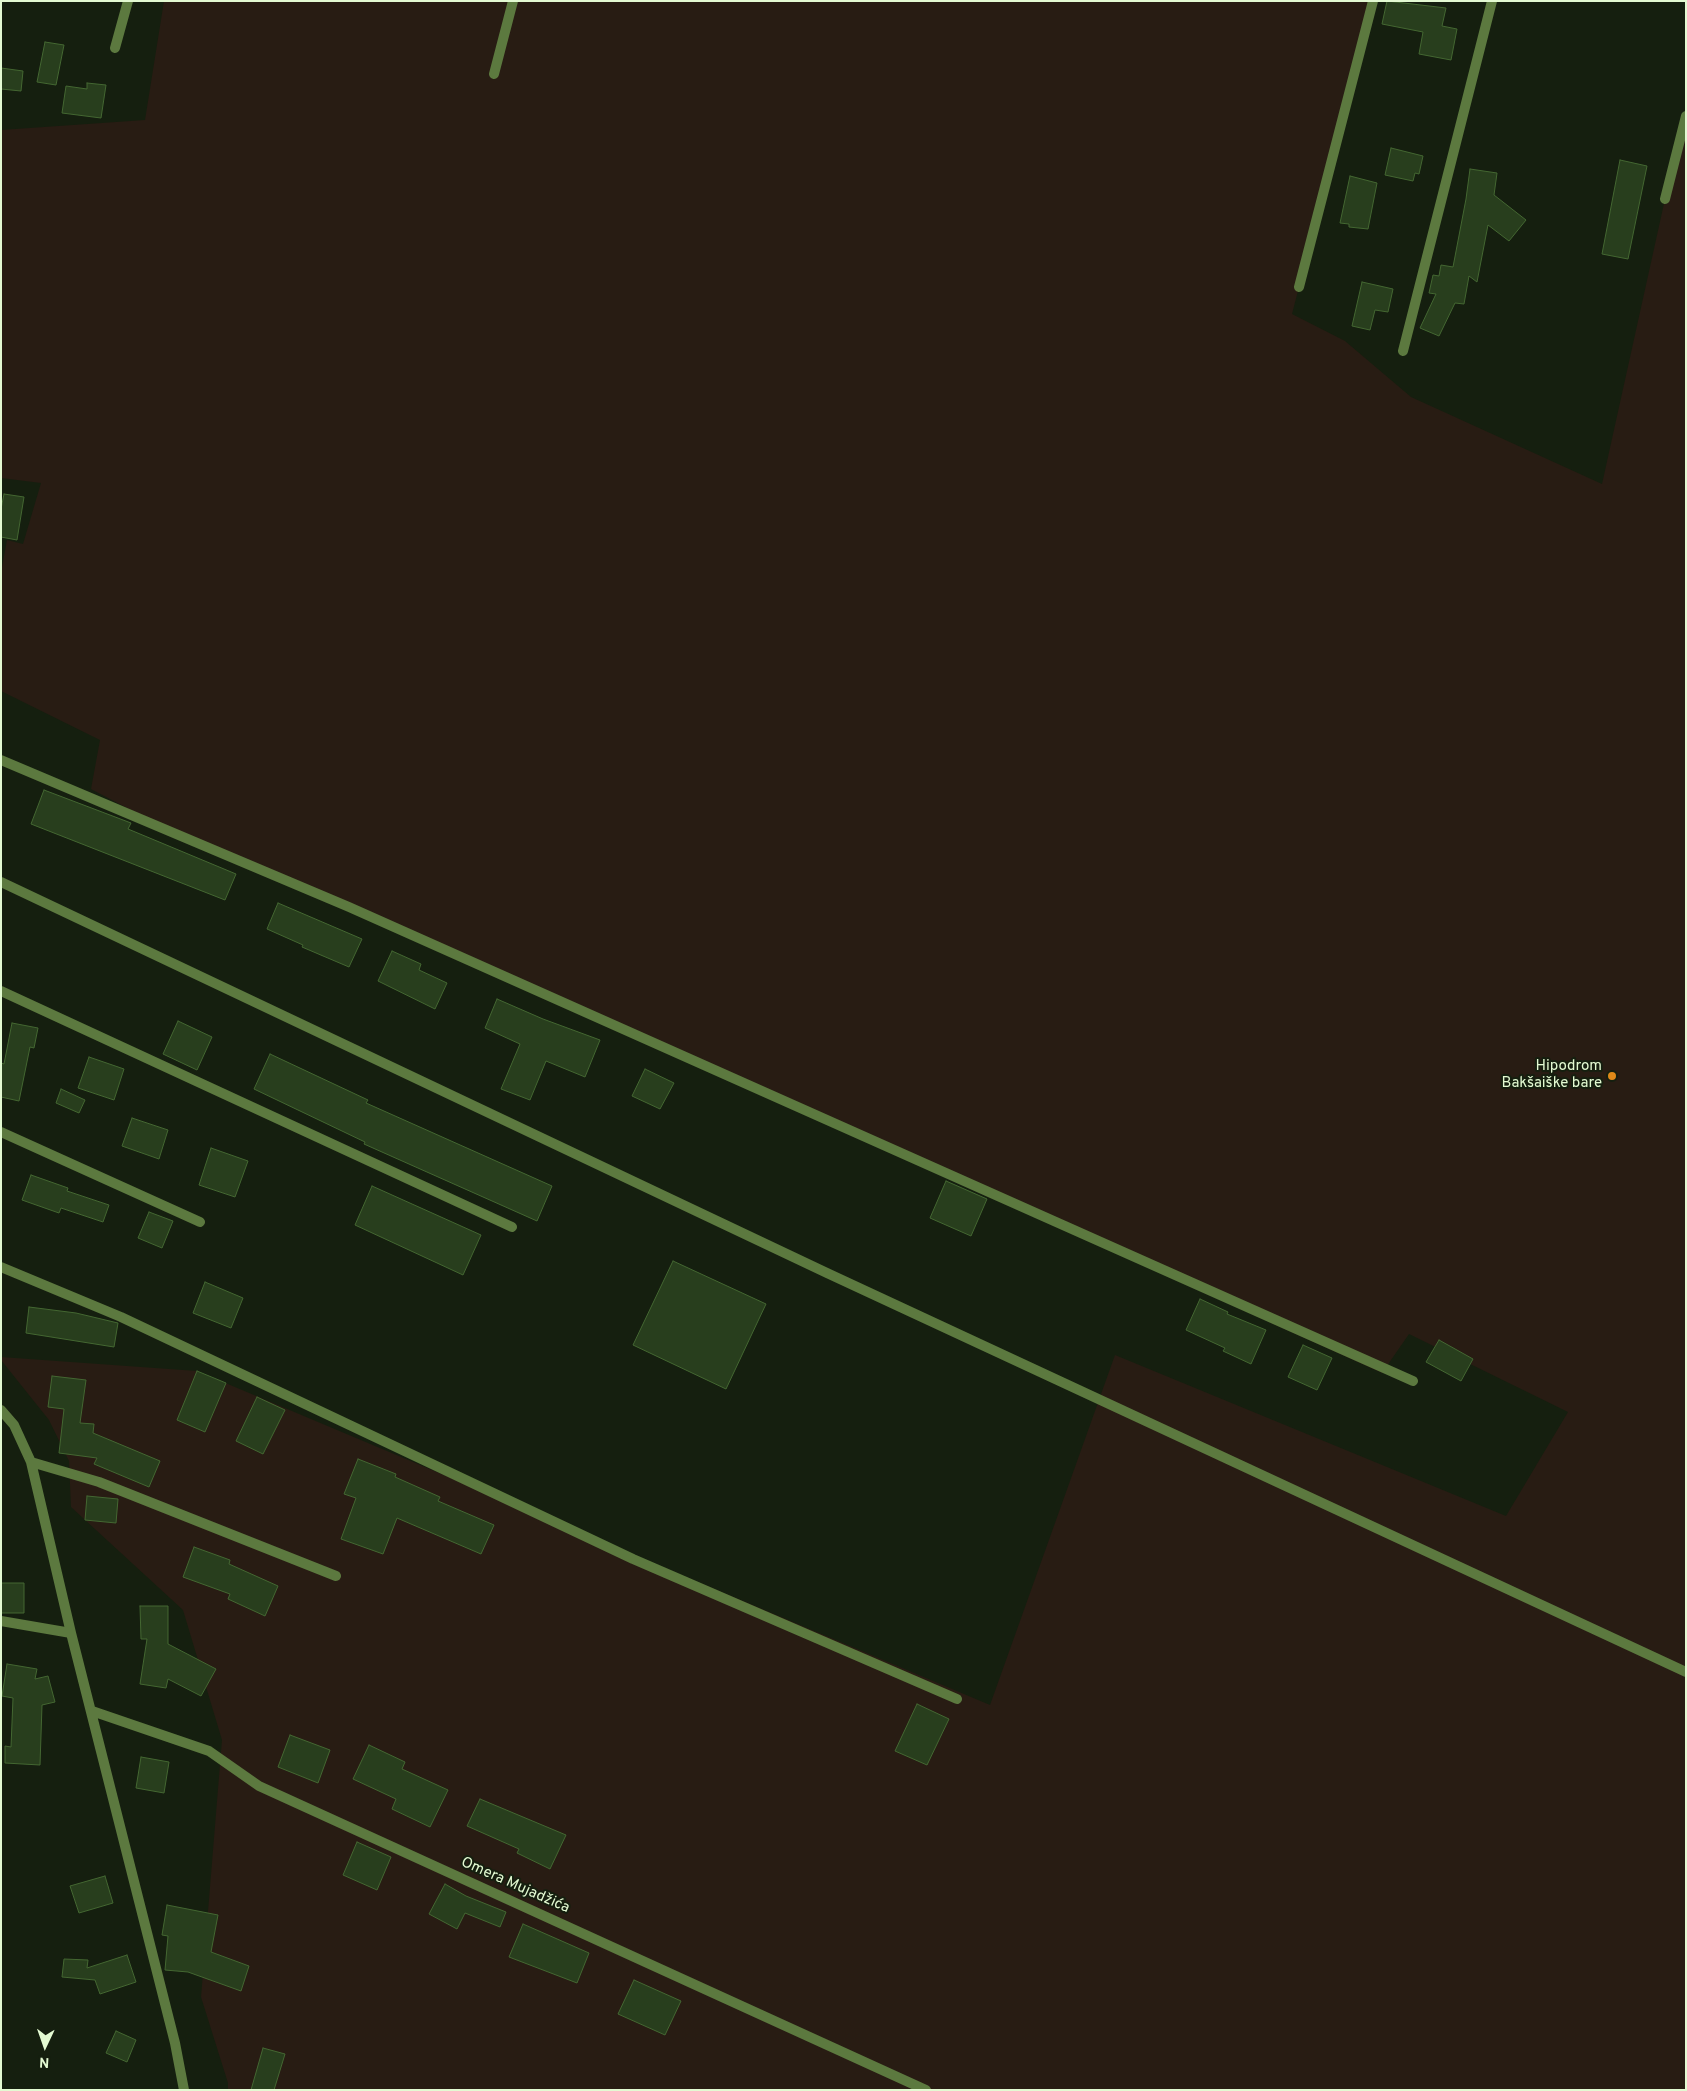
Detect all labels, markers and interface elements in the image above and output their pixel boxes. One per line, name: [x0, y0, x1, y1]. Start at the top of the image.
place label: Hipodrom Bakšaiške bare: [1501, 1058, 1602, 1093]
marker: Hipodrom Bakšaiške bare: [1606, 1070, 1618, 1082]
street label: Omera Mujadžića: [458, 1854, 572, 1918]
north arrow: [20, 2021, 70, 2071]
text: N: [39, 2053, 50, 2070]

